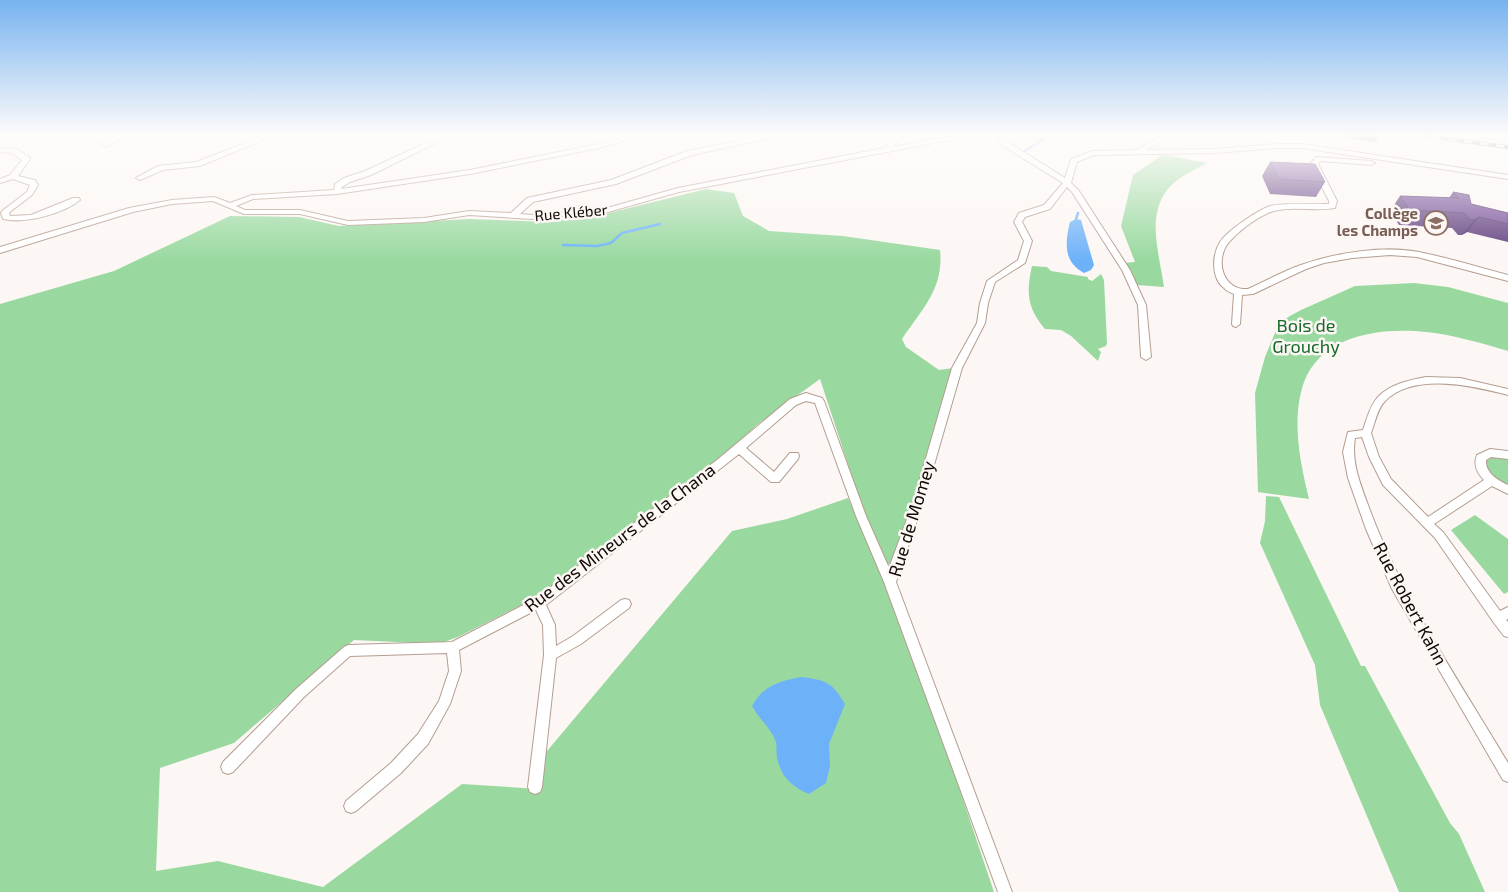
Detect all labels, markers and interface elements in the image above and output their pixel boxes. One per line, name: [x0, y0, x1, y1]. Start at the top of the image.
street label: Rue Kléber: [534, 200, 608, 224]
place label: Collège les Champs: [1337, 204, 1418, 239]
school or university icon: Collège les Champs: [1423, 210, 1449, 236]
park label: Bois de Grouchy: [1272, 314, 1340, 357]
street label: Rue des Mineurs de la Chana: [520, 458, 719, 616]
street label: Rue de Momey: [883, 458, 939, 579]
street label: Rue Robert Kahn: [1369, 538, 1452, 669]

